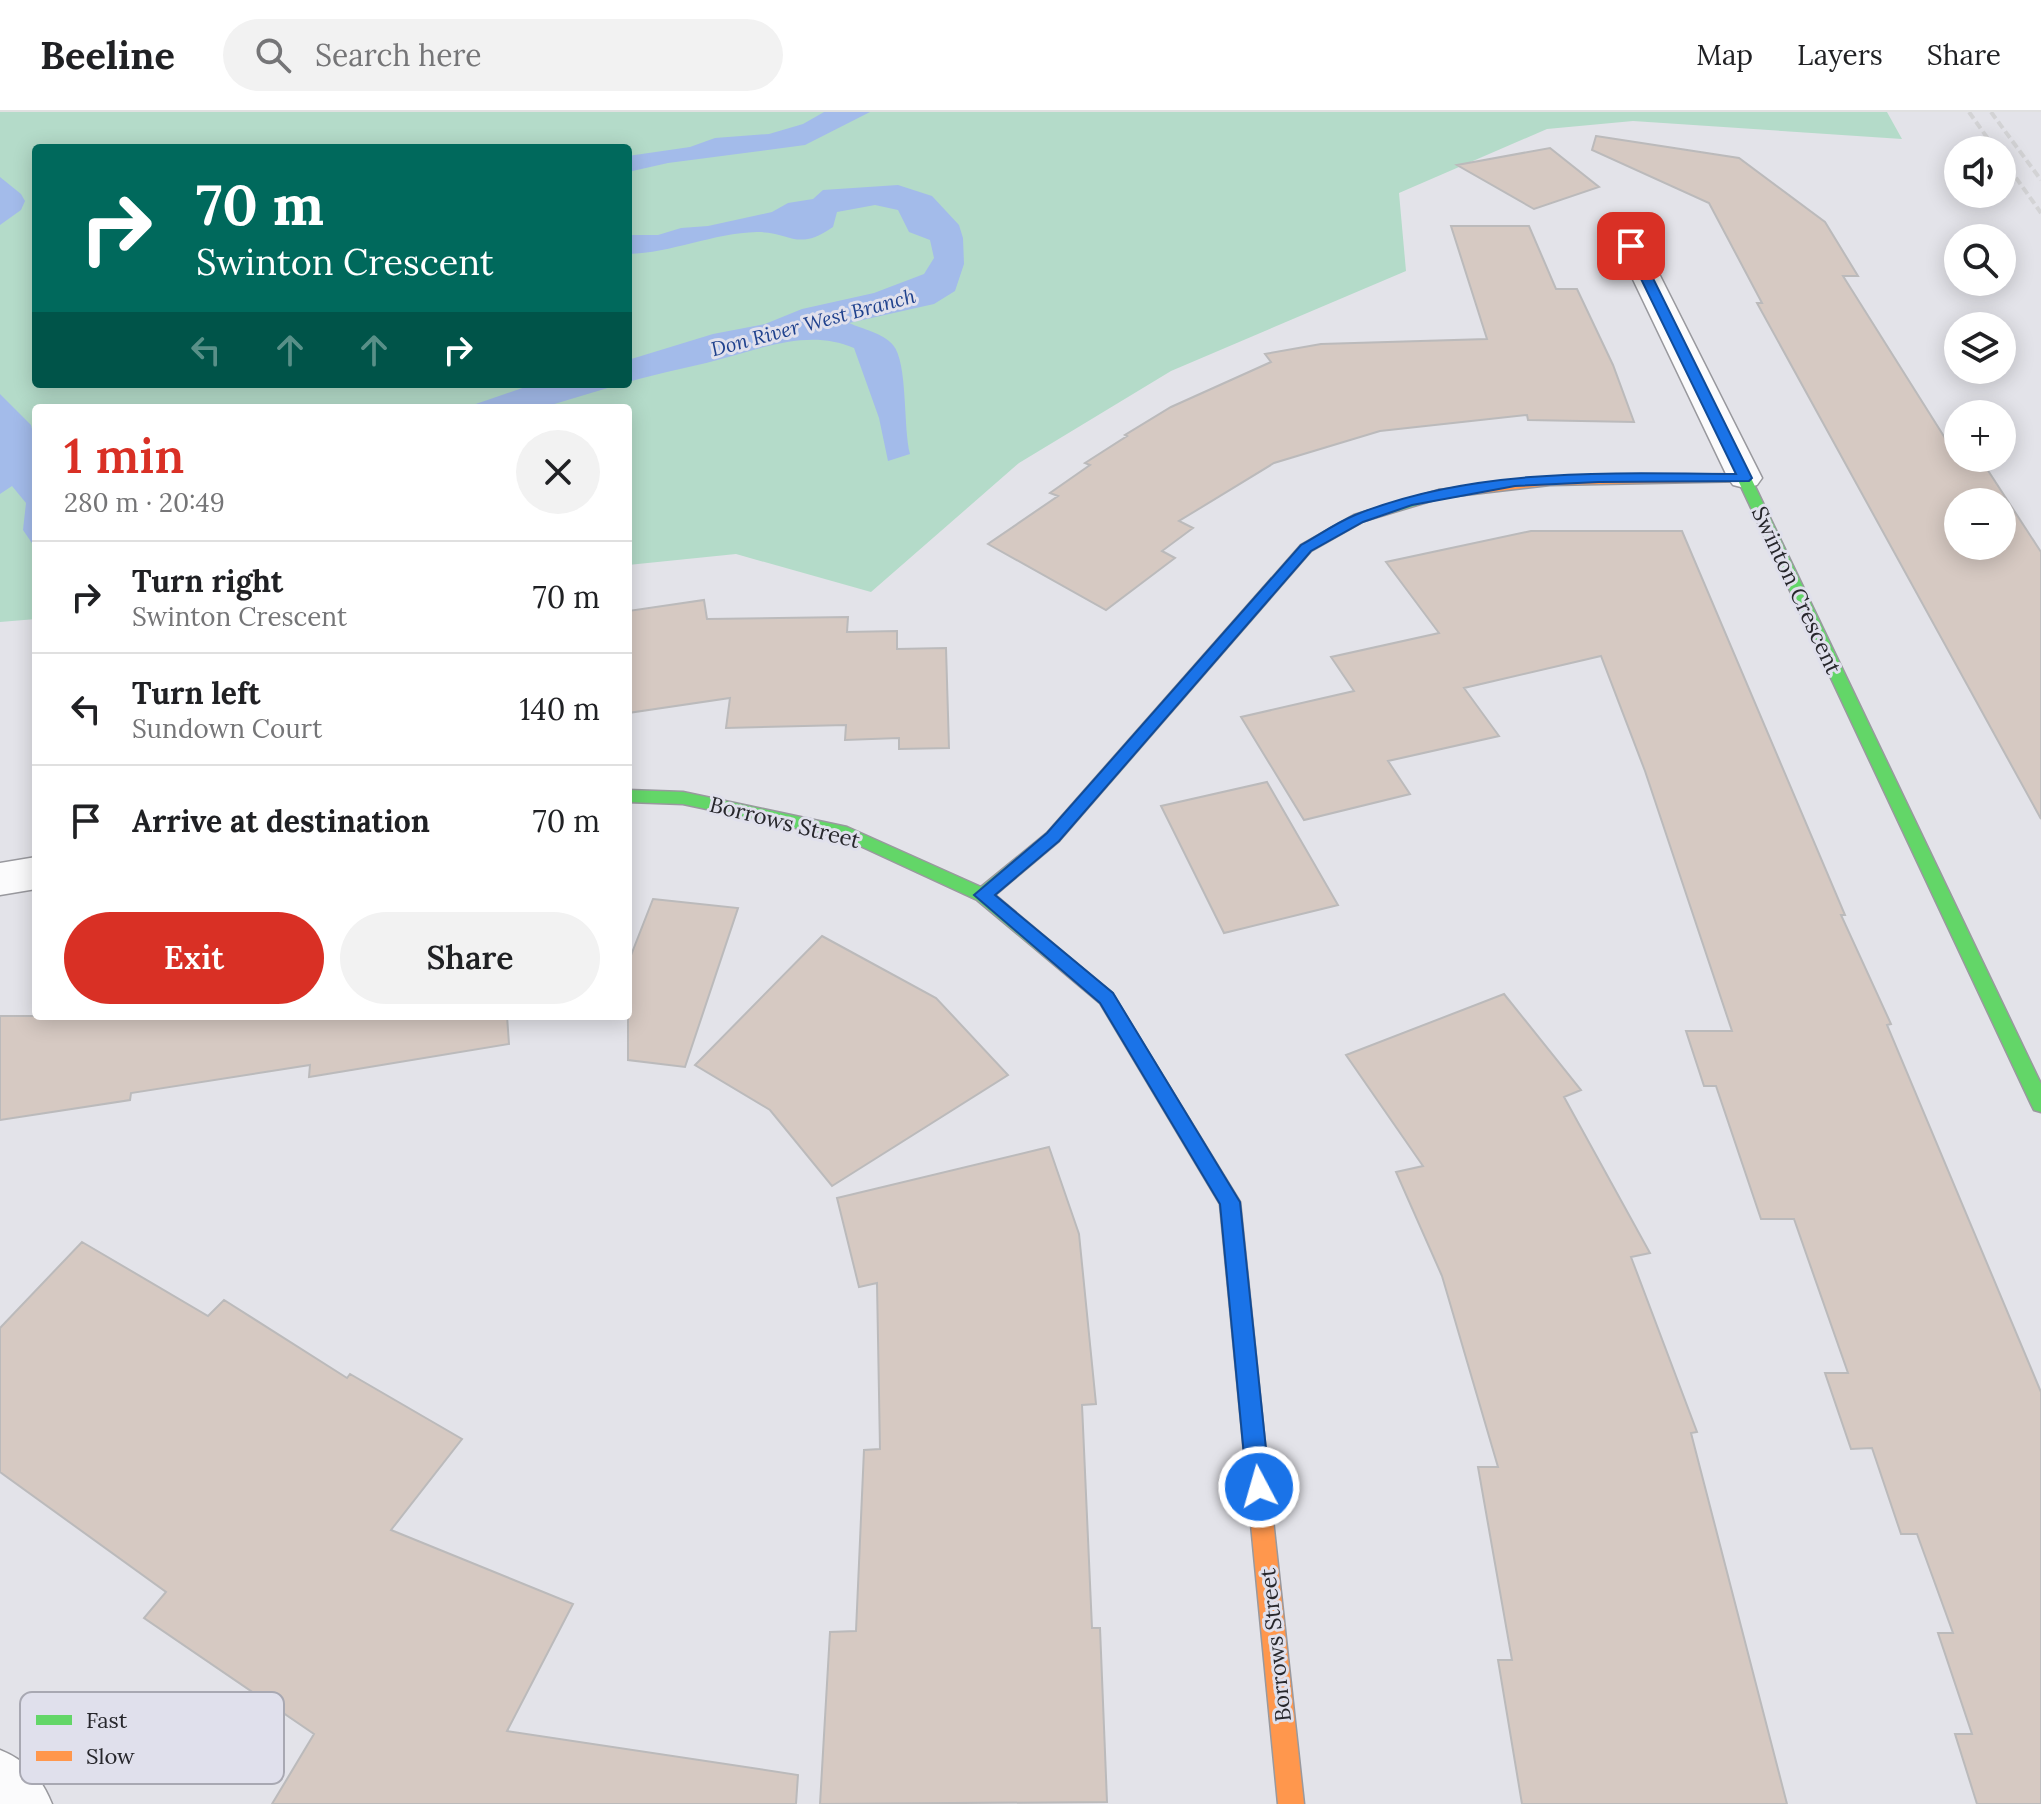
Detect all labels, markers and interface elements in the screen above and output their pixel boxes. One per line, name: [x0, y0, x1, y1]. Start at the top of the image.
search box: [223, 19, 783, 91]
text: Beeline: [40, 31, 175, 79]
icon: search: [251, 33, 295, 77]
text: Search here: [315, 36, 482, 74]
text: Map: [1696, 37, 1753, 73]
text: Layers: [1797, 37, 1883, 73]
text: Share: [1927, 37, 2001, 73]
map controls: [1944, 136, 2016, 560]
button: sound: [1944, 136, 2016, 208]
text: 70 m: [196, 169, 324, 240]
icon: right: [64, 176, 168, 280]
pin: [1597, 212, 1665, 280]
icon: arrive: [1609, 224, 1653, 268]
button: search: [1944, 224, 2016, 296]
text: Swinton Crescent: [196, 239, 494, 285]
water label: Don River West Branch: [708, 283, 919, 361]
button: layers: [1944, 312, 2016, 384]
icon: left: [184, 328, 228, 372]
icon: ahead: [268, 328, 312, 372]
icon: ahead: [352, 328, 396, 372]
icon: right: [436, 328, 480, 372]
button: +: [1944, 400, 2016, 472]
text: 1 min: [64, 425, 184, 486]
button: close: [516, 430, 600, 514]
text: 280 m · 20:49: [64, 486, 225, 519]
button: −: [1944, 488, 2016, 560]
street label: Swinton Crescent: [1746, 502, 1848, 679]
text: Turn right: [132, 562, 283, 600]
icon: right: [64, 575, 108, 619]
text: 70 m: [533, 578, 600, 616]
text: Swinton Crescent: [132, 600, 347, 633]
text: Turn left: [132, 674, 260, 712]
icon: left: [64, 687, 108, 731]
text: 140 m: [519, 690, 600, 728]
text: Sundown Court: [132, 712, 322, 745]
street label: Borrows Street: [707, 790, 864, 854]
icon: arrive: [64, 799, 108, 843]
text: Arrive at destination: [132, 802, 430, 840]
text: 70 m: [533, 802, 600, 840]
button: Exit: [64, 912, 324, 1004]
button: Share: [340, 912, 600, 1004]
position arrow: [1217, 1445, 1301, 1529]
street label: Borrows Street: [1253, 1566, 1297, 1723]
legend: [20, 1692, 284, 1784]
text: Fast: [86, 1706, 128, 1734]
text: Slow: [86, 1742, 135, 1770]

